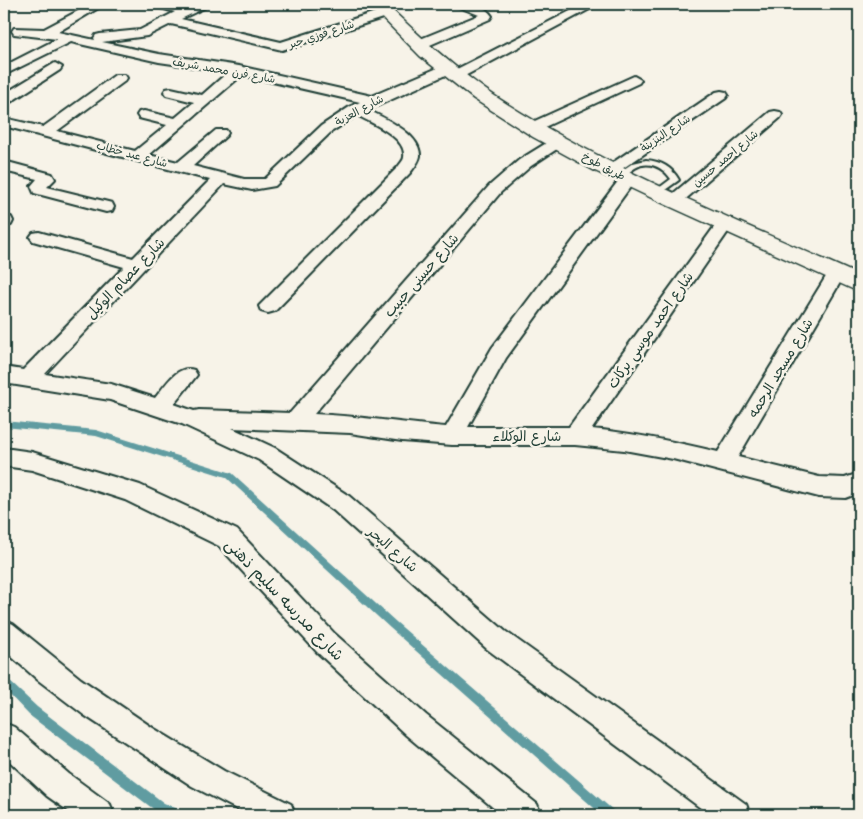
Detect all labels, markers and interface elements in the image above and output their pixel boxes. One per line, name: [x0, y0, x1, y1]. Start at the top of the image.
street label: شارع فوزي جبر: [285, 15, 356, 53]
street label: شارع فرن محمد شريف: [171, 52, 277, 88]
street label: شارع العزبة: [331, 90, 387, 130]
street label: شارع البنزينة: [636, 109, 694, 157]
street label: شارع احمد حسين: [688, 125, 762, 191]
street label: شارع عبد خطاب: [94, 136, 170, 172]
street label: طريق طوخ: [580, 147, 629, 184]
street label: شارع حسنى حبيب: [378, 228, 463, 321]
street label: شارع عصام الوكيل: [80, 232, 170, 324]
street label: شارع احمد موسي بركات: [601, 267, 700, 394]
street label: شارع مسجد الرحمه: [741, 314, 818, 422]
street label: شارع الوكلاء: [493, 425, 561, 446]
street label: شارع البحر: [363, 520, 423, 577]
street label: شارع مدرسه سليم ذهنى: [219, 531, 351, 667]

